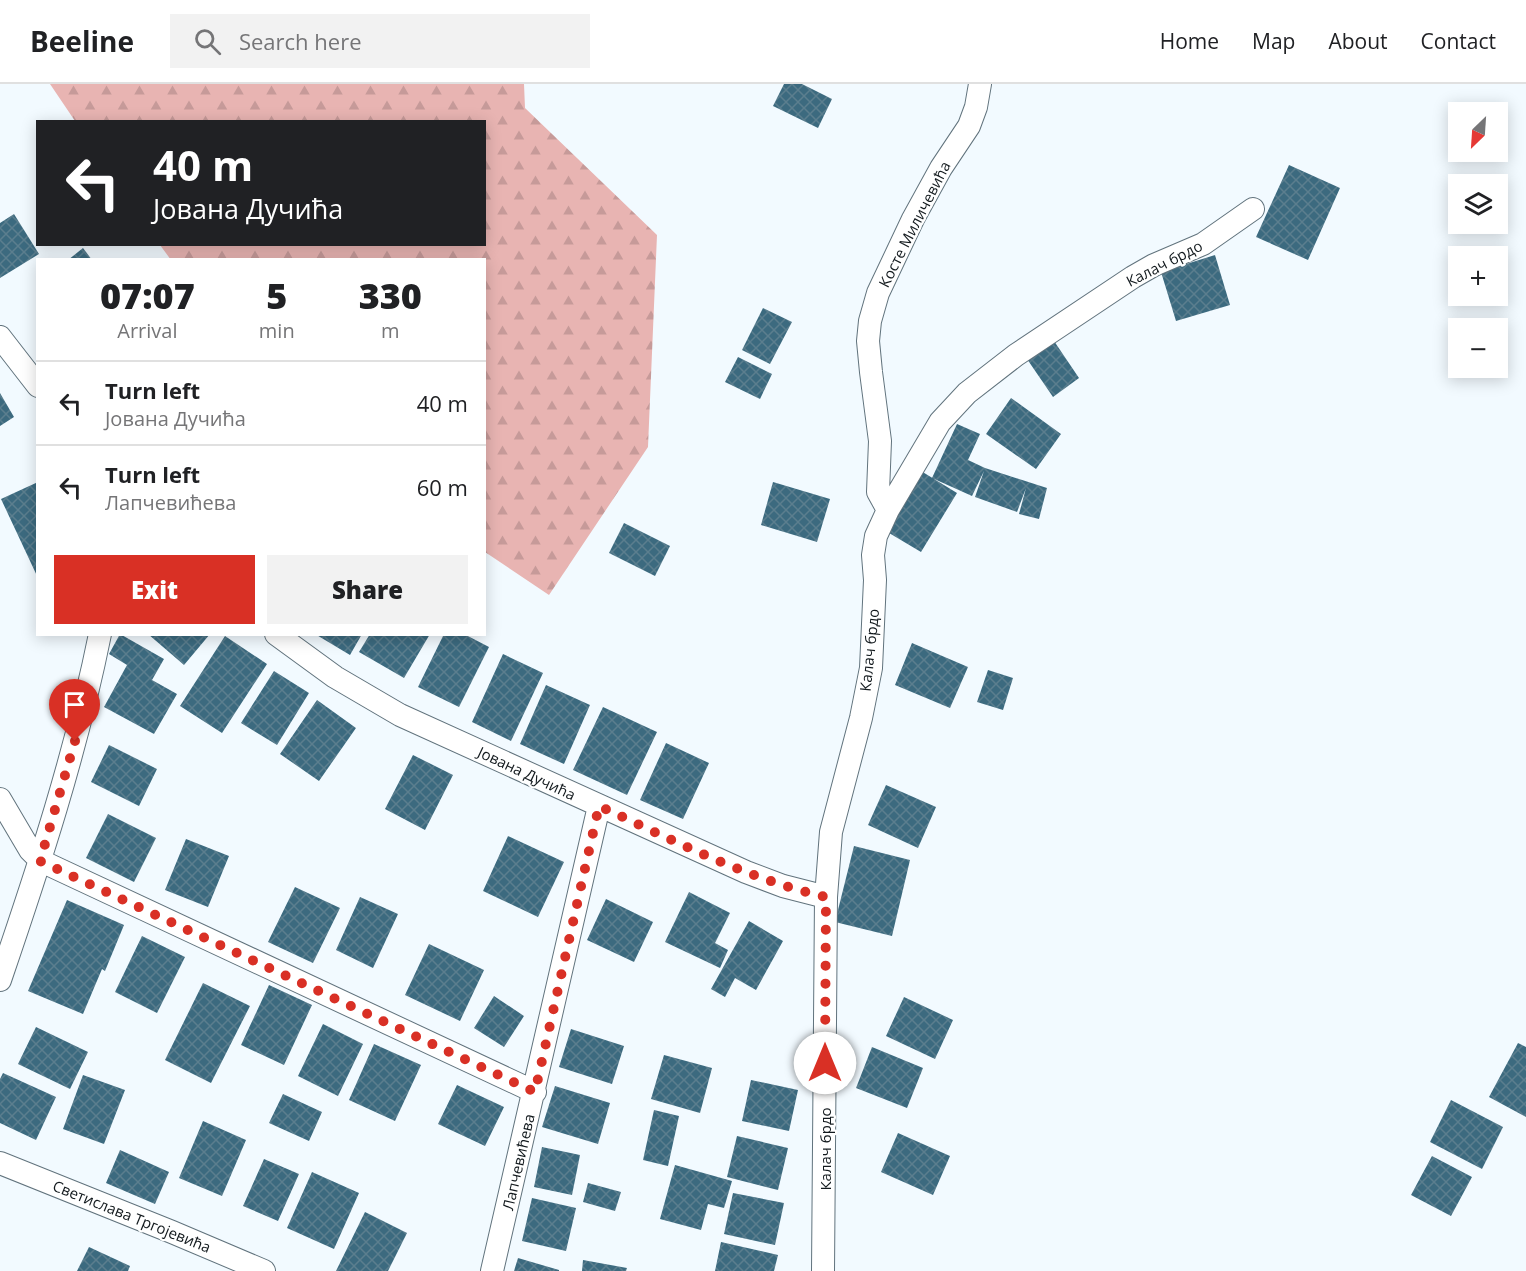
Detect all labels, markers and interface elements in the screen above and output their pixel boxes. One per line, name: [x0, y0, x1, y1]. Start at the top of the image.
search box: [170, 14, 590, 68]
text: Beeline: [30, 22, 134, 60]
icon: search: [191, 25, 224, 58]
text: Search here: [239, 26, 362, 56]
text: Home: [1160, 27, 1219, 55]
text: Map: [1252, 27, 1295, 55]
text: About: [1328, 27, 1388, 55]
text: Contact: [1421, 27, 1496, 55]
north arrow: [1448, 102, 1508, 162]
map controls: [1448, 102, 1508, 378]
text: 40 m: [153, 136, 253, 193]
icon: left: [54, 144, 132, 222]
street label: Косте Миличевића: [874, 157, 954, 291]
button: layers: [1448, 174, 1508, 234]
text: Јована Дучића: [153, 190, 343, 227]
street label: Калач брдо: [1122, 235, 1206, 291]
button: +: [1448, 246, 1508, 306]
text: 07:07: [100, 271, 195, 320]
text: 5: [266, 271, 287, 320]
text: 330: [359, 271, 422, 320]
text: Arrival: [117, 317, 178, 344]
text: min: [259, 317, 295, 344]
text: m: [381, 317, 400, 344]
button: −: [1448, 318, 1508, 378]
text: Turn left: [105, 375, 200, 405]
icon: left: [54, 387, 87, 420]
text: 40 m: [417, 388, 468, 418]
text: Јована Дучића: [105, 405, 246, 432]
text: Turn left: [105, 459, 200, 489]
icon: left: [54, 471, 87, 504]
text: 60 m: [417, 472, 468, 502]
text: Лапчевићева: [105, 489, 236, 516]
button: Exit: [54, 555, 255, 624]
button: Share: [267, 555, 468, 624]
street label: Калач брдо: [855, 608, 883, 692]
pin: [49, 679, 100, 741]
icon: arrive: [58, 688, 91, 721]
street label: Јована Дучића: [473, 741, 579, 804]
position arrow: [793, 1031, 857, 1095]
street label: Калач брдо: [815, 1107, 835, 1191]
street label: Лапчевићева: [497, 1112, 539, 1212]
street label: Светислава Тргојевића: [50, 1175, 214, 1257]

